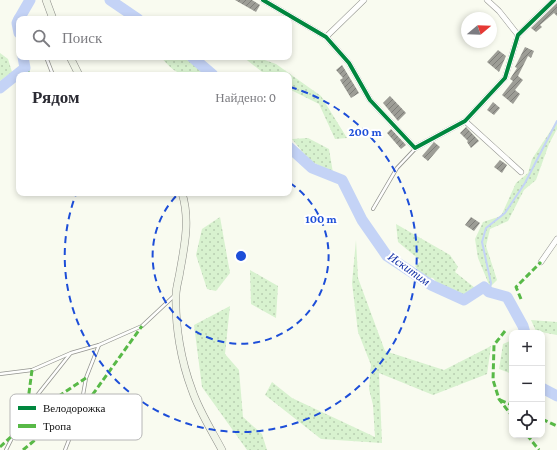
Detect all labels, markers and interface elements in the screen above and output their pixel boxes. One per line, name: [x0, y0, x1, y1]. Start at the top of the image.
north arrow: [461, 12, 497, 48]
search box: [16, 16, 292, 60]
icon: search: [30, 27, 52, 49]
text: Поиск: [62, 30, 102, 46]
text: Рядом: [32, 88, 80, 107]
text: Найдено: 0: [215, 90, 276, 105]
text: 200 m: [348, 125, 382, 139]
text: 100 m: [305, 212, 338, 226]
centre of rings: [234, 249, 248, 263]
water label: Искитим: [385, 249, 433, 289]
map controls: [509, 330, 545, 438]
button: +: [509, 330, 545, 366]
button: −: [509, 366, 545, 402]
legend: [10, 394, 142, 440]
text: Велодорожка: [43, 402, 105, 414]
button: locate: [509, 402, 545, 438]
text: Тропа: [43, 420, 71, 432]

